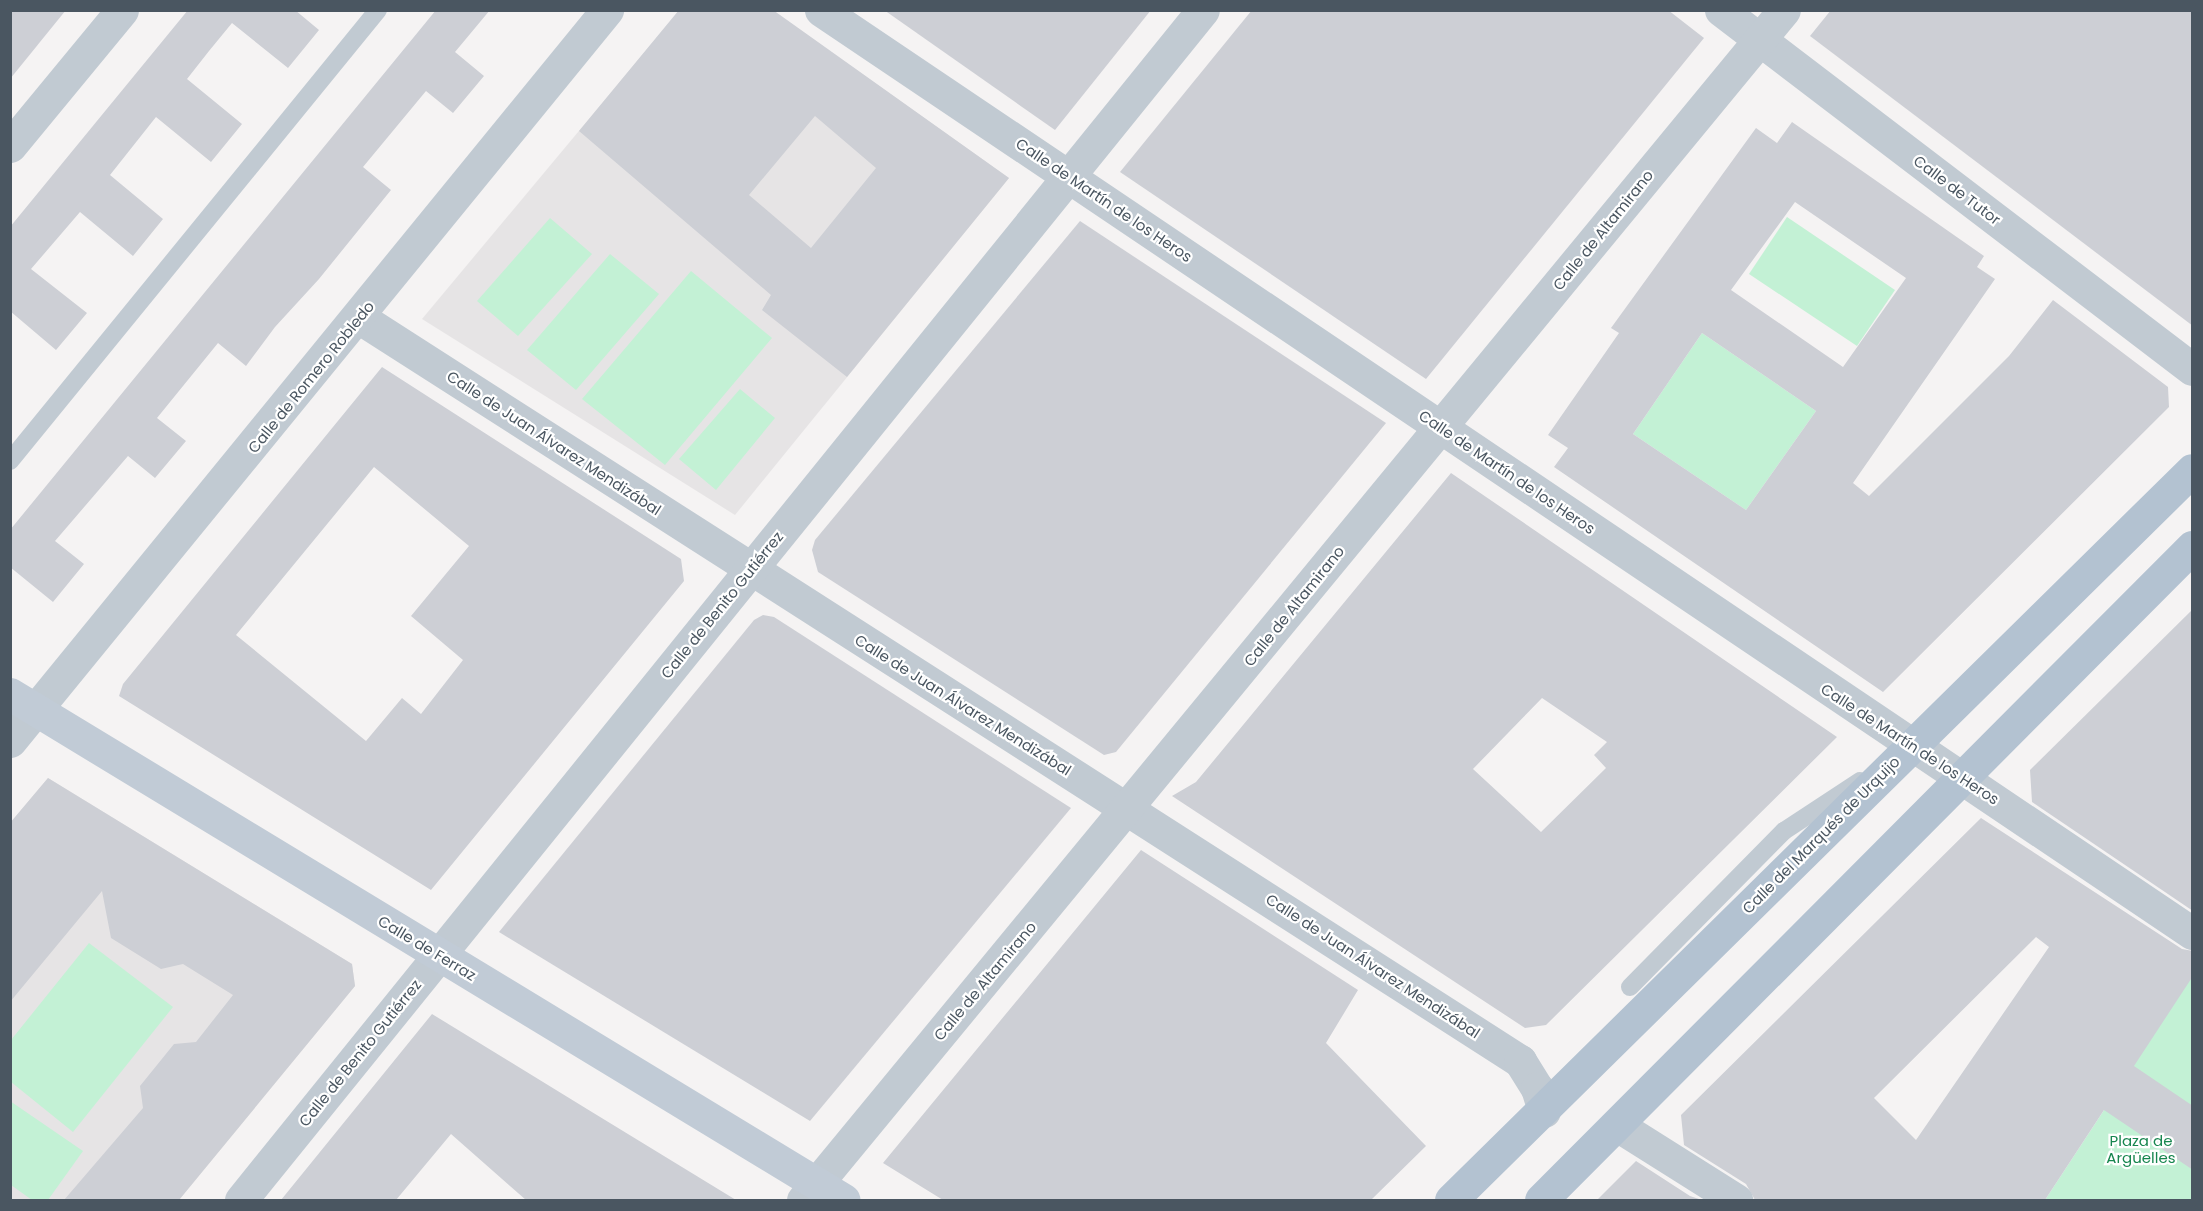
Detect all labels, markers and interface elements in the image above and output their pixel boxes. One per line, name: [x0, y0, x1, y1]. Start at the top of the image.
street label: Calle de Martín de los Heros: [1013, 134, 1195, 266]
street label: Calle de Tutor: [1910, 151, 2004, 229]
street label: Calle de Altamirano: [1549, 166, 1657, 294]
street label: Calle de Romero Robledo: [244, 297, 378, 457]
street label: Calle de Juan Álvarez Mendizábal: [444, 367, 664, 519]
street label: Calle de Martín de los Heros: [1416, 406, 1598, 538]
street label: Calle de Benito Gutiérrez: [657, 528, 787, 682]
street label: Calle de Altamirano: [1240, 542, 1348, 670]
street label: Calle de Juan Álvarez Mendizábal: [851, 631, 1075, 779]
street label: Calle de Martín de los Heros: [1818, 680, 2002, 808]
street label: Calle del Marqués de Urquijo: [1739, 753, 1903, 917]
street label: Calle de Juan Álvarez Mendizábal: [1263, 890, 1483, 1042]
street label: Calle de Ferraz: [375, 912, 479, 984]
street label: Calle de Altamirano: [930, 918, 1040, 1044]
street label: Calle de Benito Gutiérrez: [295, 976, 425, 1130]
park label: Plaza de Argüelles: [2106, 1131, 2176, 1166]

